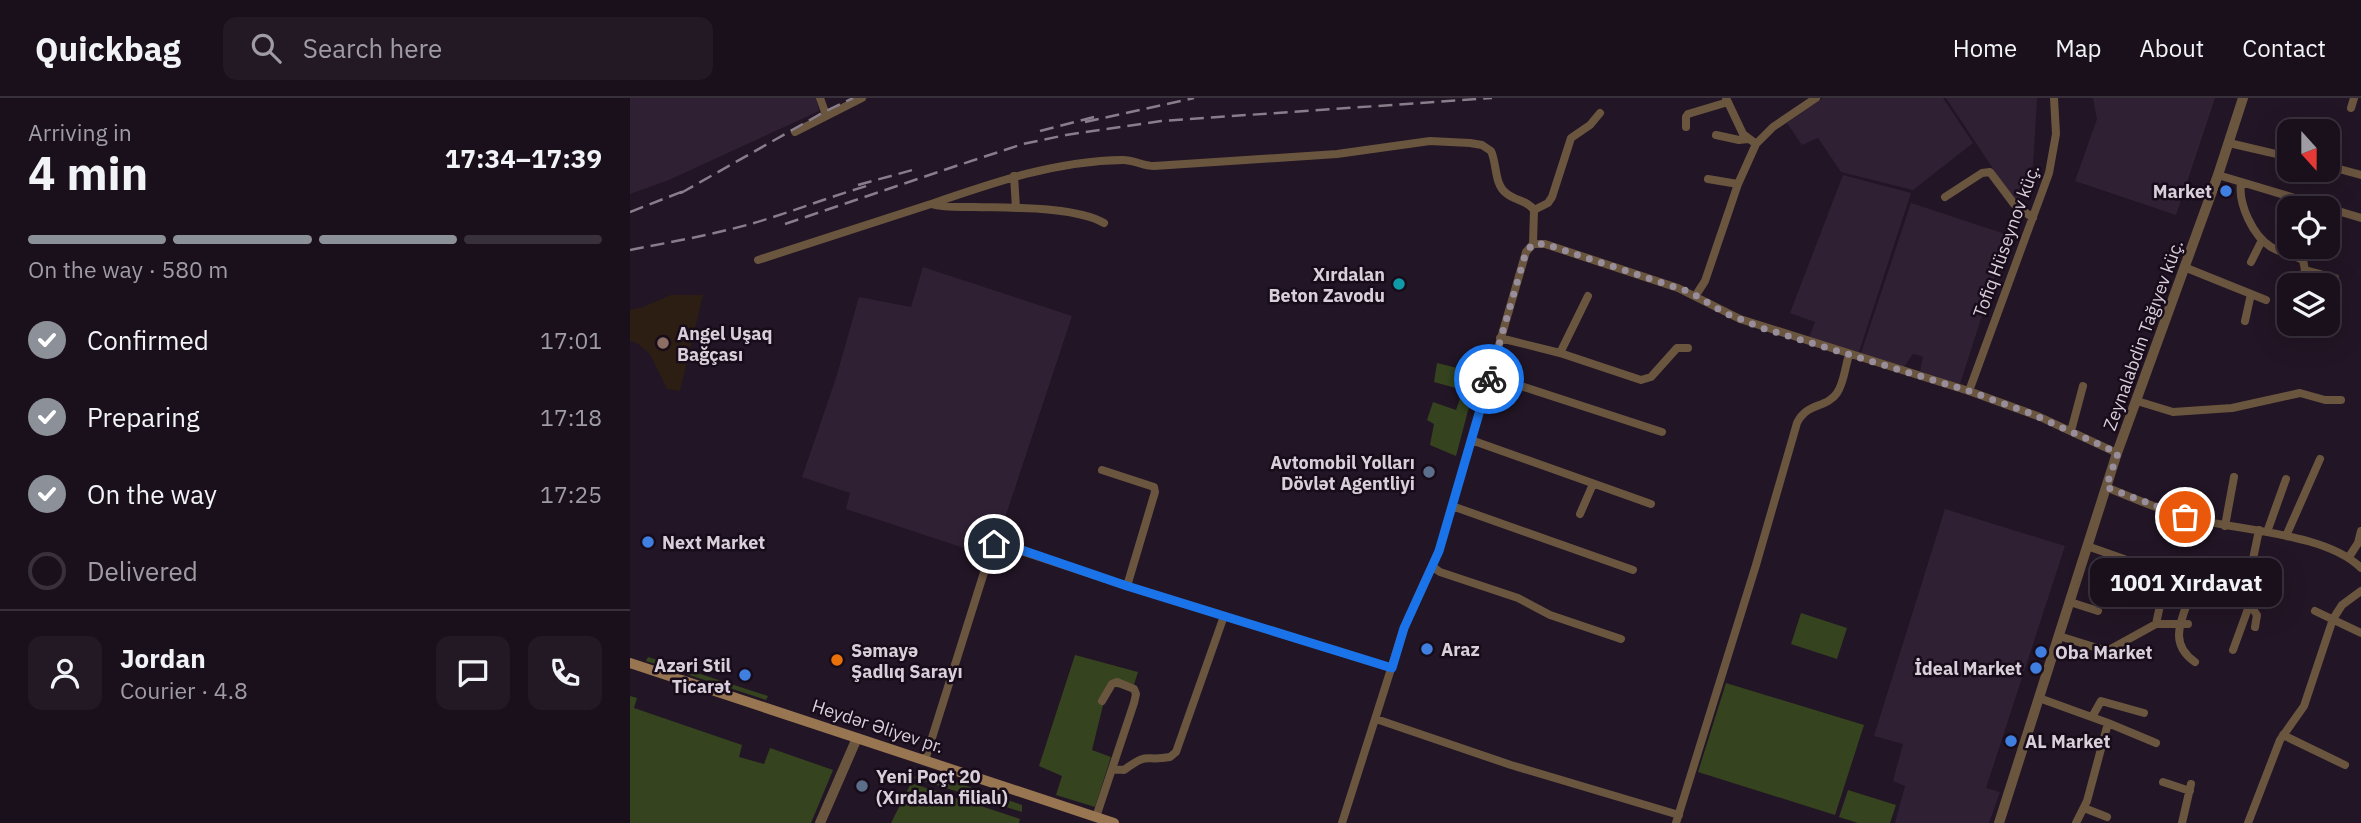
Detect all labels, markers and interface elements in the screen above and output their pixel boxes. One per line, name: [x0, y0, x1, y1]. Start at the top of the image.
search box: [223, 17, 713, 80]
text: Quickbag: [35, 27, 181, 70]
icon: search: [247, 29, 285, 67]
text: Search here: [303, 31, 442, 65]
text: Home: [1953, 32, 2017, 64]
text: Map: [2055, 32, 2101, 64]
text: About: [2139, 32, 2204, 64]
text: Contact: [2242, 32, 2326, 64]
text: Arriving in: [28, 117, 132, 147]
north arrow: [2277, 119, 2340, 182]
map controls: [2277, 119, 2340, 336]
text: 17:34–17:39: [445, 141, 602, 175]
text: 4 min: [28, 143, 148, 203]
street label: Tofiq Hüseynov küç.: [1968, 161, 2044, 321]
place label: Market: [2153, 180, 2212, 203]
marker: Market: [2218, 183, 2234, 199]
button: locate: [2277, 196, 2340, 259]
street label: Zeynalabdin Tağıyev küç.: [2098, 237, 2188, 433]
text: On the way · 580 m: [28, 254, 228, 284]
place label: Xırdalan Beton Zavodu: [1269, 263, 1385, 307]
button: layers: [2277, 273, 2340, 336]
marker: Xırdalan Beton Zavodu: [1391, 276, 1407, 292]
icon: check: [28, 321, 66, 359]
place label: Angel Uşaq Bağçası: [677, 322, 772, 366]
text: Confirmed: [87, 323, 209, 357]
text: 17:01: [540, 325, 602, 355]
marker: Angel Uşaq Bağçası: [655, 335, 671, 351]
courier: [1454, 344, 1524, 414]
icon: bike: [1470, 360, 1508, 398]
icon: check: [28, 398, 66, 436]
text: Preparing: [87, 400, 200, 434]
text: 17:18: [540, 402, 602, 432]
place label: Avtomobil Yolları Dövlət Agentliyi: [1270, 451, 1415, 495]
marker: Avtomobil Yolları Dövlət Agentliyi: [1421, 464, 1437, 480]
icon: check: [28, 475, 66, 513]
text: On the way: [87, 477, 217, 511]
text: 17:25: [540, 479, 602, 509]
pin: [2155, 487, 2215, 547]
icon: bag: [2166, 498, 2204, 536]
pin: [964, 514, 1024, 574]
icon: home: [975, 525, 1013, 563]
place label: Next Market: [662, 531, 765, 554]
marker: Next Market: [640, 534, 656, 550]
text: Delivered: [87, 554, 198, 588]
callout: 1001 Xırdavat: [2089, 559, 2281, 608]
text: 1001 Xırdavat: [2110, 567, 2262, 597]
button: person: [28, 636, 102, 710]
button: chat: [436, 636, 510, 710]
button: phone: [528, 636, 602, 710]
place label: Araz: [1441, 638, 1480, 661]
place label: Səmayə Şadlıq Sarayı: [851, 639, 963, 683]
text: Jordan: [120, 641, 206, 675]
marker: Araz: [1419, 641, 1435, 657]
place label: Oba Market: [2055, 641, 2153, 664]
marker: Oba Market: [2033, 644, 2049, 660]
marker: Səmayə Şadlıq Sarayı: [829, 652, 845, 668]
place label: Azəri Stil Ticarət: [654, 654, 732, 698]
place label: İdeal Market: [1914, 657, 2022, 680]
marker: İdeal Market: [2028, 660, 2044, 676]
marker: Azəri Stil Ticarət: [737, 667, 753, 683]
text: Courier · 4.8: [120, 675, 248, 705]
street label: Heydər Əliyev pr.: [809, 694, 947, 758]
place label: AL Market: [2025, 730, 2110, 753]
marker: AL Market: [2003, 733, 2019, 749]
place label: Yeni Poçt 20 (Xırdalan filialı): [876, 765, 1008, 809]
marker: Yeni Poçt 20 (Xırdalan filialı): [854, 778, 870, 794]

